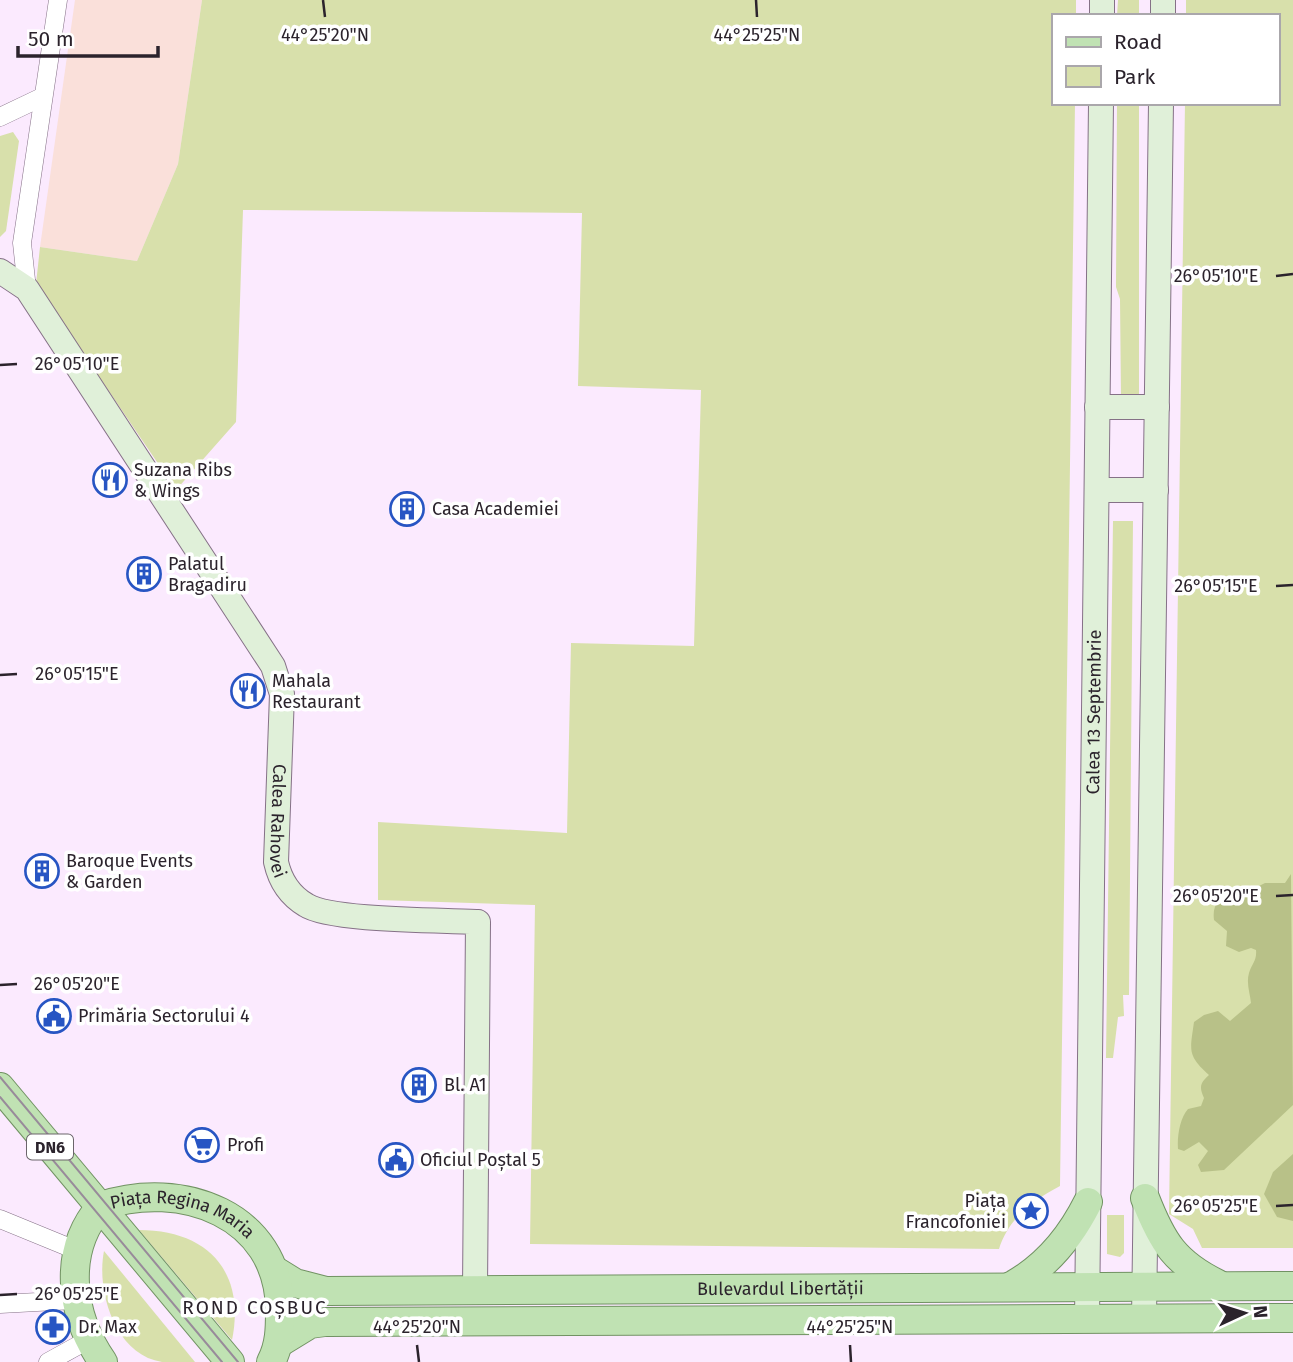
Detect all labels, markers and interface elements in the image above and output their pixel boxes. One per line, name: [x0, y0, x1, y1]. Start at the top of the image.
scale bar: [18, 14, 158, 58]
legend: [1052, 14, 1279, 105]
text: 44°25'20"N: [281, 24, 369, 46]
text: 44°25'25"N: [714, 24, 800, 46]
text: 50 m: [28, 26, 74, 52]
text: Road: [1114, 29, 1162, 55]
text: Park: [1114, 64, 1156, 90]
text: 26°05'10"E: [1174, 265, 1258, 287]
text: 26°05'10"E: [35, 353, 119, 375]
place label: Suzana Ribs & Wings: [134, 459, 232, 502]
restaurant icon: Suzana Ribs & Wings: [91, 461, 129, 499]
building icon: Casa Academiei: [388, 490, 426, 528]
place label: Casa Academiei: [432, 498, 559, 520]
place label: Palatul Bragadiru: [168, 553, 247, 596]
building icon: Palatul Bragadiru: [125, 555, 163, 593]
text: 26°05'15"E: [1174, 575, 1258, 597]
street label: Calea 13 Septembrie: [1082, 629, 1106, 795]
text: 26°05'15"E: [35, 663, 119, 685]
place label: Mahala Restaurant: [272, 670, 361, 713]
restaurant icon: Mahala Restaurant: [229, 672, 267, 710]
street label: Calea Rahovei: [265, 763, 291, 881]
place label: Baroque Events & Garden: [66, 850, 193, 893]
building icon: Baroque Events & Garden: [23, 852, 61, 890]
text: 26°05'20"E: [1173, 885, 1259, 907]
text: 26°05'20"E: [34, 973, 120, 995]
public building icon: Primăria Sectorului 4: [35, 997, 73, 1035]
place label: Primăria Sectorului 4: [78, 1005, 250, 1027]
building icon: Bl. A1: [400, 1066, 438, 1104]
place label: Bl. A1: [444, 1074, 487, 1096]
supermarket icon: Profi: [183, 1126, 221, 1164]
road number: DN6: [27, 1134, 73, 1160]
place label: Profi: [227, 1134, 264, 1156]
public building icon: Oficiul Poștal 5: [377, 1141, 415, 1179]
place label: Oficiul Poștal 5: [420, 1149, 541, 1172]
street label: Piața Regina Maria: [108, 1186, 260, 1243]
place label: Piața Francofoniei: [906, 1190, 1006, 1233]
place icon: Piața Francofoniei: [1012, 1192, 1050, 1230]
text: 26°05'25"E: [1174, 1195, 1258, 1217]
street label: Bulevardul Libertății: [697, 1277, 864, 1300]
north arrow: [1209, 1278, 1279, 1348]
text: 26°05'25"E: [35, 1283, 119, 1305]
district label: ROND COȘBUC: [182, 1296, 328, 1320]
text: N: [1249, 1305, 1272, 1319]
pharmacy icon: Dr. Max: [34, 1308, 72, 1346]
place label: Dr. Max: [78, 1316, 137, 1338]
text: 44°25'20"N: [373, 1316, 461, 1338]
text: 44°25'25"N: [807, 1316, 893, 1338]

